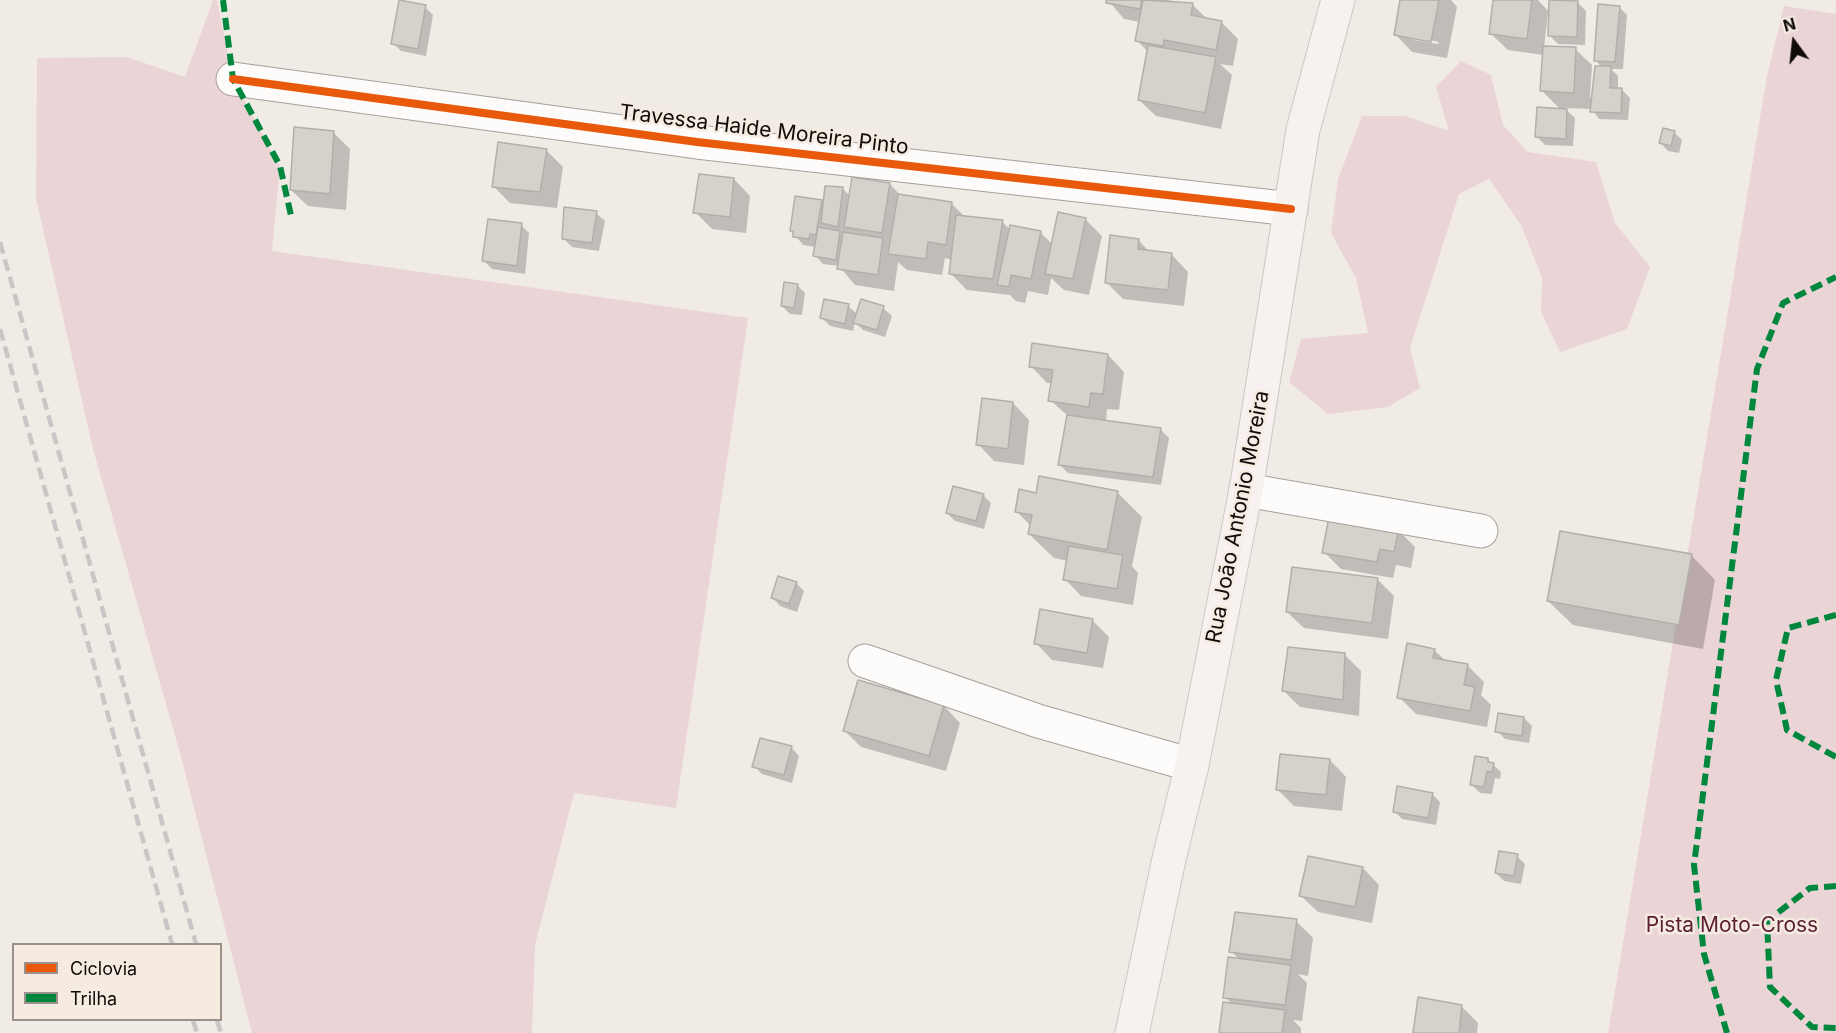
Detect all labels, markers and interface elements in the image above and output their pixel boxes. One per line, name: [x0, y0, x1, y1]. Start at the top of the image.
north arrow: [1764, 12, 1824, 72]
text: N: [1781, 13, 1798, 36]
street label: Travessa Haide Moreira Pinto: [618, 100, 910, 160]
street label: Rua João Antonio Moreira: [1201, 388, 1275, 646]
park label: Pista Moto-Cross: [1646, 913, 1818, 939]
legend: [12, 943, 222, 1021]
text: Ciclovia: [70, 958, 137, 979]
text: Trilha: [70, 988, 117, 1009]

